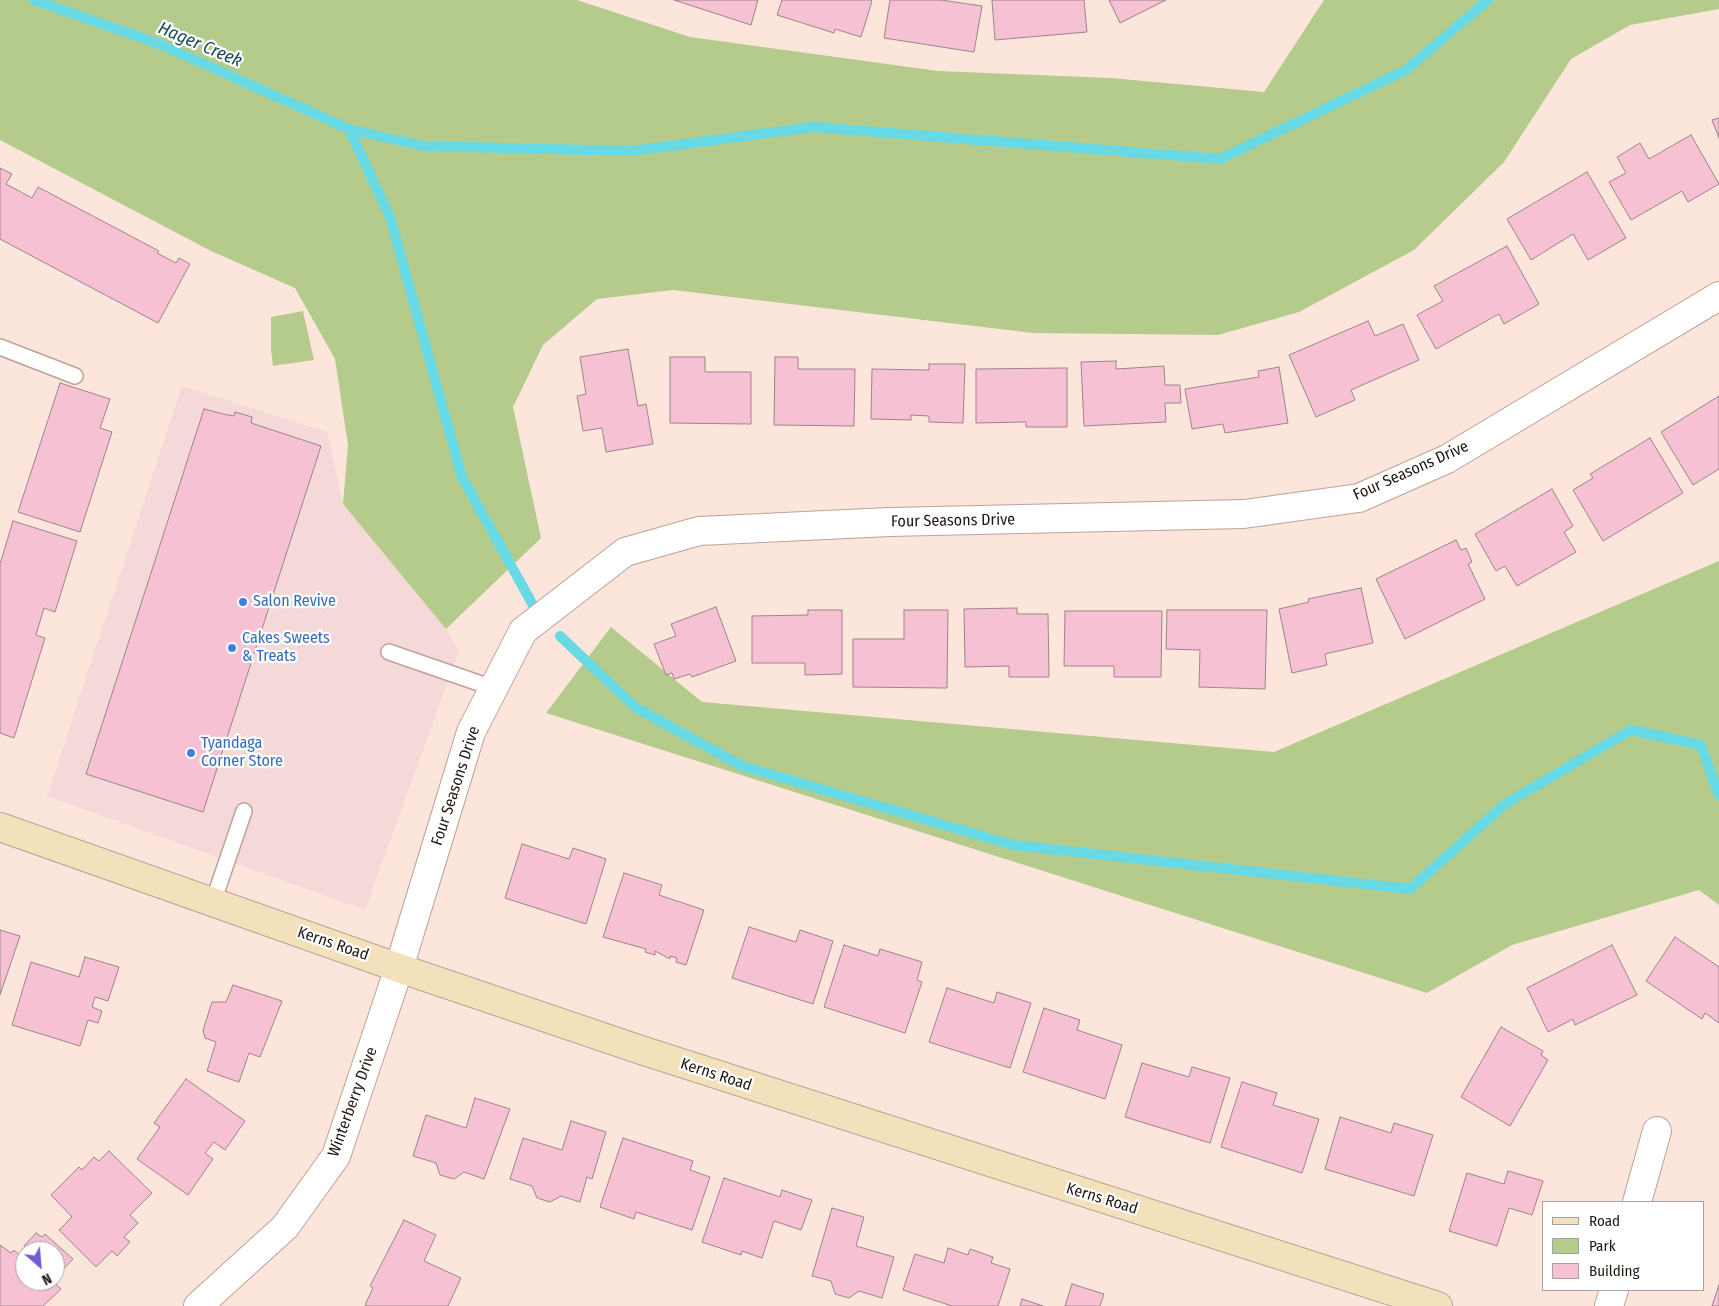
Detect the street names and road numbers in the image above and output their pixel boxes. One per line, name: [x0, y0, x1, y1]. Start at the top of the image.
street label: Four Seasons Drive: [1350, 437, 1472, 505]
street label: Four Seasons Drive: [891, 510, 1015, 532]
street label: Four Seasons Drive: [428, 724, 484, 848]
street label: Kerns Road: [295, 923, 371, 965]
street label: Winterberry Drive: [324, 1045, 382, 1159]
street label: Kerns Road: [678, 1054, 754, 1096]
street label: Kerns Road: [1064, 1179, 1140, 1219]

